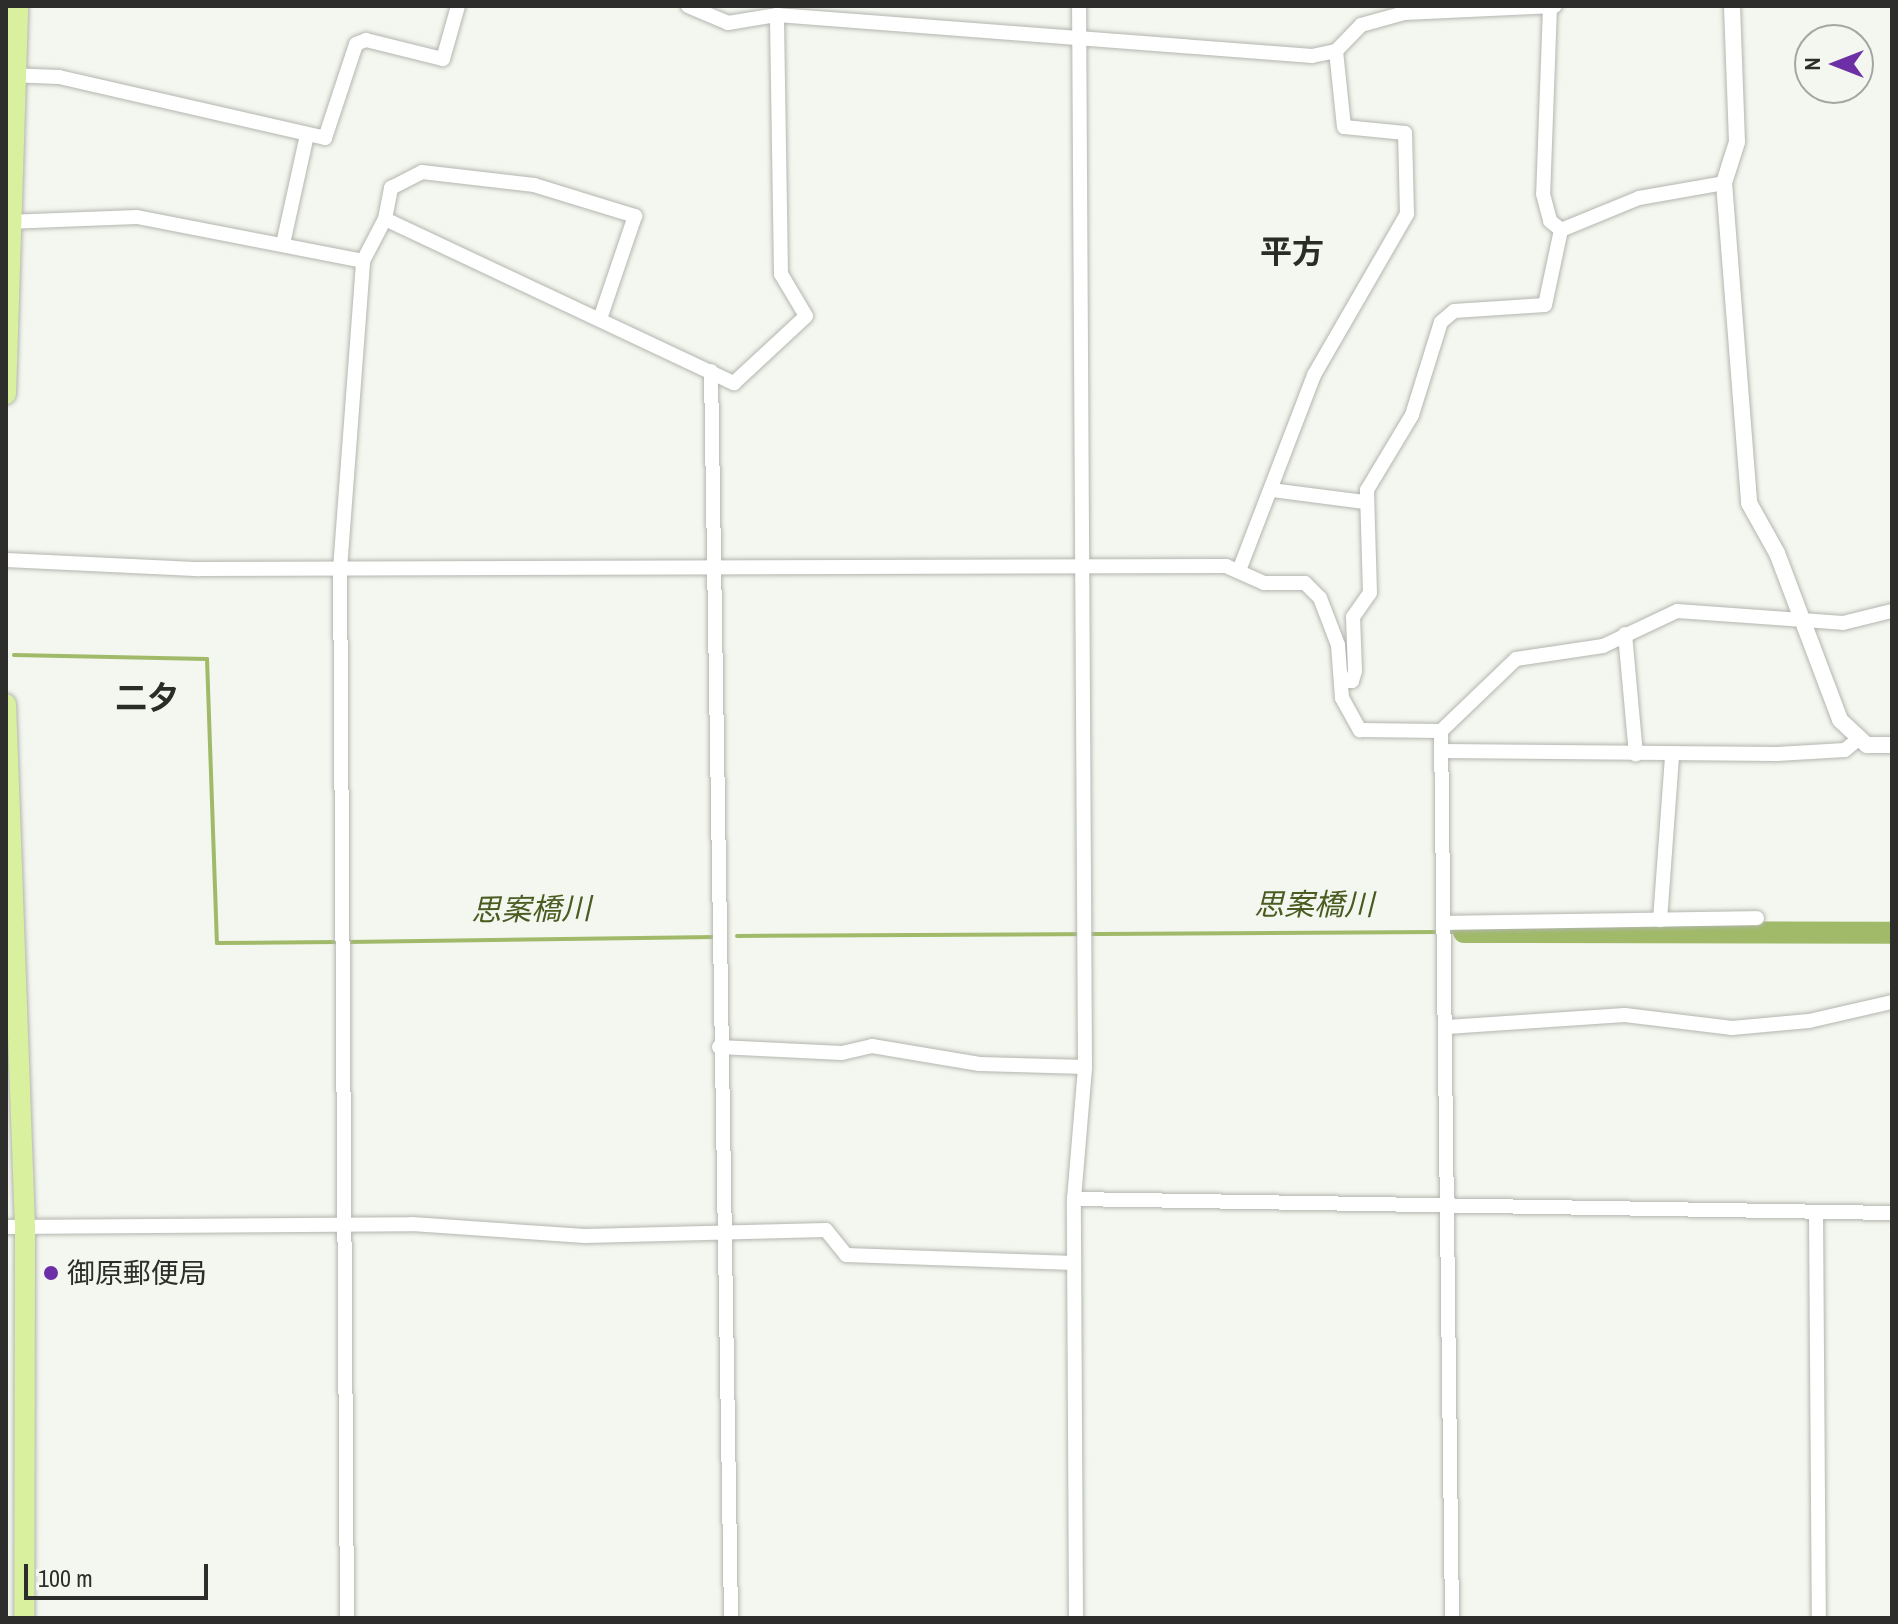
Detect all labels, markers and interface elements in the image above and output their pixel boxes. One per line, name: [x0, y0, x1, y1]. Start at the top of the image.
north arrow: [1794, 24, 1874, 104]
text: N: [1797, 57, 1827, 71]
district label: 平方: [1260, 233, 1324, 271]
district label: 二夕: [115, 679, 179, 717]
water label: 思案橋川: [1254, 886, 1374, 922]
water label: 思案橋川: [471, 890, 591, 928]
place label: 御原郵便局: [67, 1256, 207, 1290]
marker: 御原郵便局: [42, 1264, 60, 1282]
scale bar: [28, 1548, 212, 1598]
text: 100 m: [38, 1562, 93, 1594]

